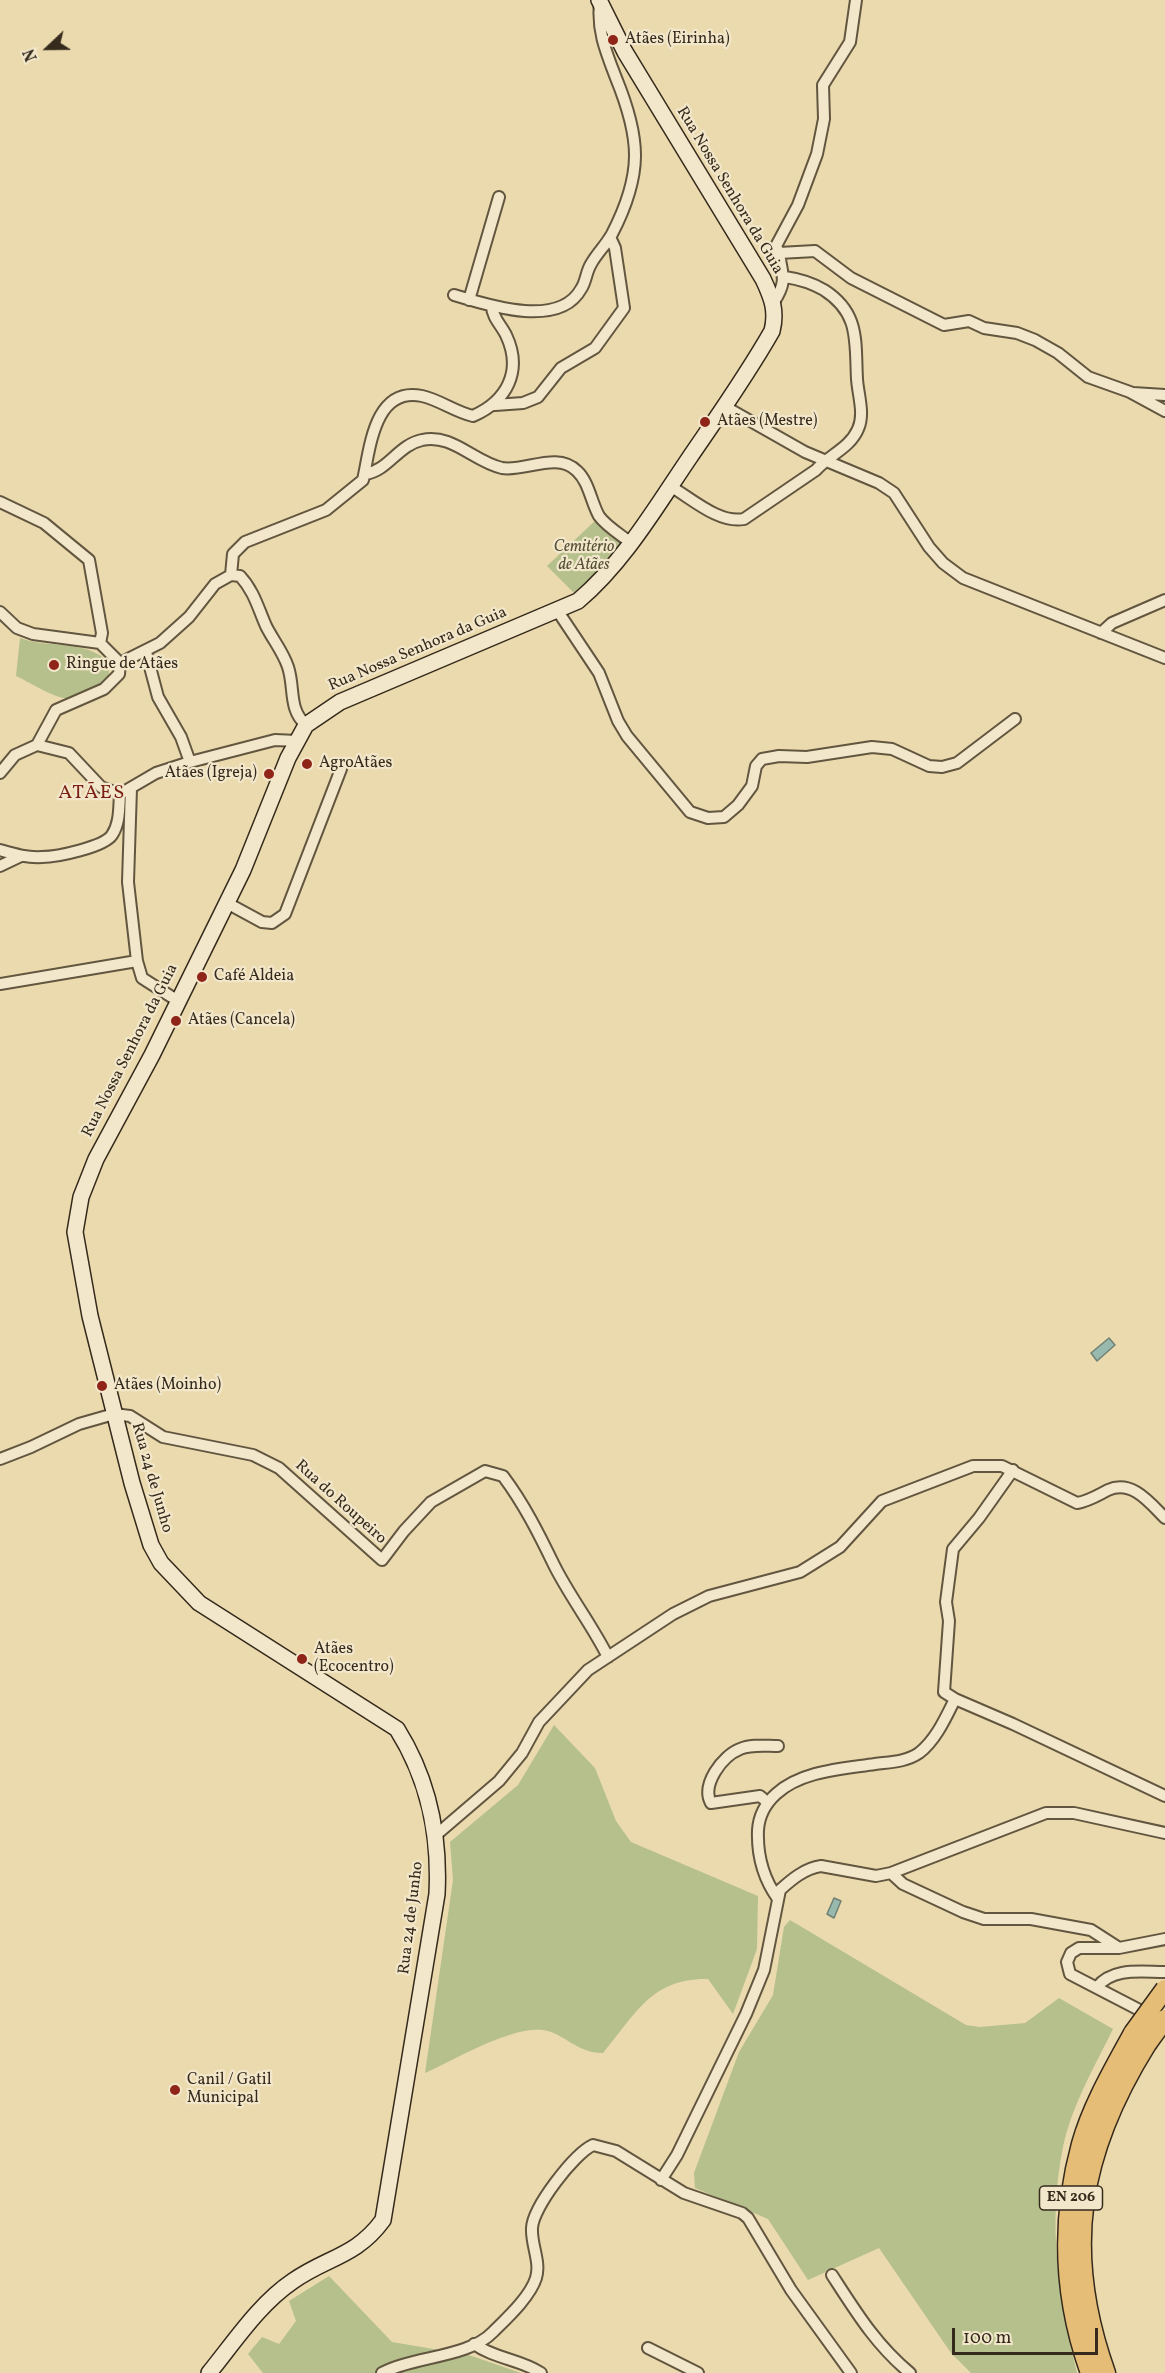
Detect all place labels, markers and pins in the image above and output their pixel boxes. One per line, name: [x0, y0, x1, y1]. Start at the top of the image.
place label: Atães (Eirinha): [625, 30, 730, 50]
marker: Atães (Eirinha): [606, 33, 620, 47]
place label: Atães (Mestre): [717, 412, 817, 432]
marker: Atães (Mestre): [698, 415, 712, 429]
place label: Ringue de Atães: [66, 655, 178, 675]
marker: Ringue de Atães: [47, 658, 61, 672]
place label: AgroAtães: [319, 754, 392, 774]
marker: AgroAtães: [300, 757, 314, 771]
place label: Atães (Igreja): [165, 764, 257, 784]
marker: Atães (Igreja): [262, 767, 276, 781]
place label: Café Aldeia: [214, 967, 294, 987]
marker: Café Aldeia: [195, 970, 209, 984]
place label: Atães (Cancela): [188, 1011, 295, 1031]
marker: Atães (Cancela): [169, 1014, 183, 1028]
place label: Atães (Moinho): [114, 1376, 221, 1396]
marker: Atães (Moinho): [95, 1379, 109, 1393]
place label: Atães (Ecocentro): [314, 1640, 394, 1678]
marker: Atães (Ecocentro): [295, 1652, 309, 1666]
place label: Canil / Gatil Municipal: [187, 2071, 271, 2109]
marker: Canil / Gatil Municipal: [168, 2083, 182, 2097]

